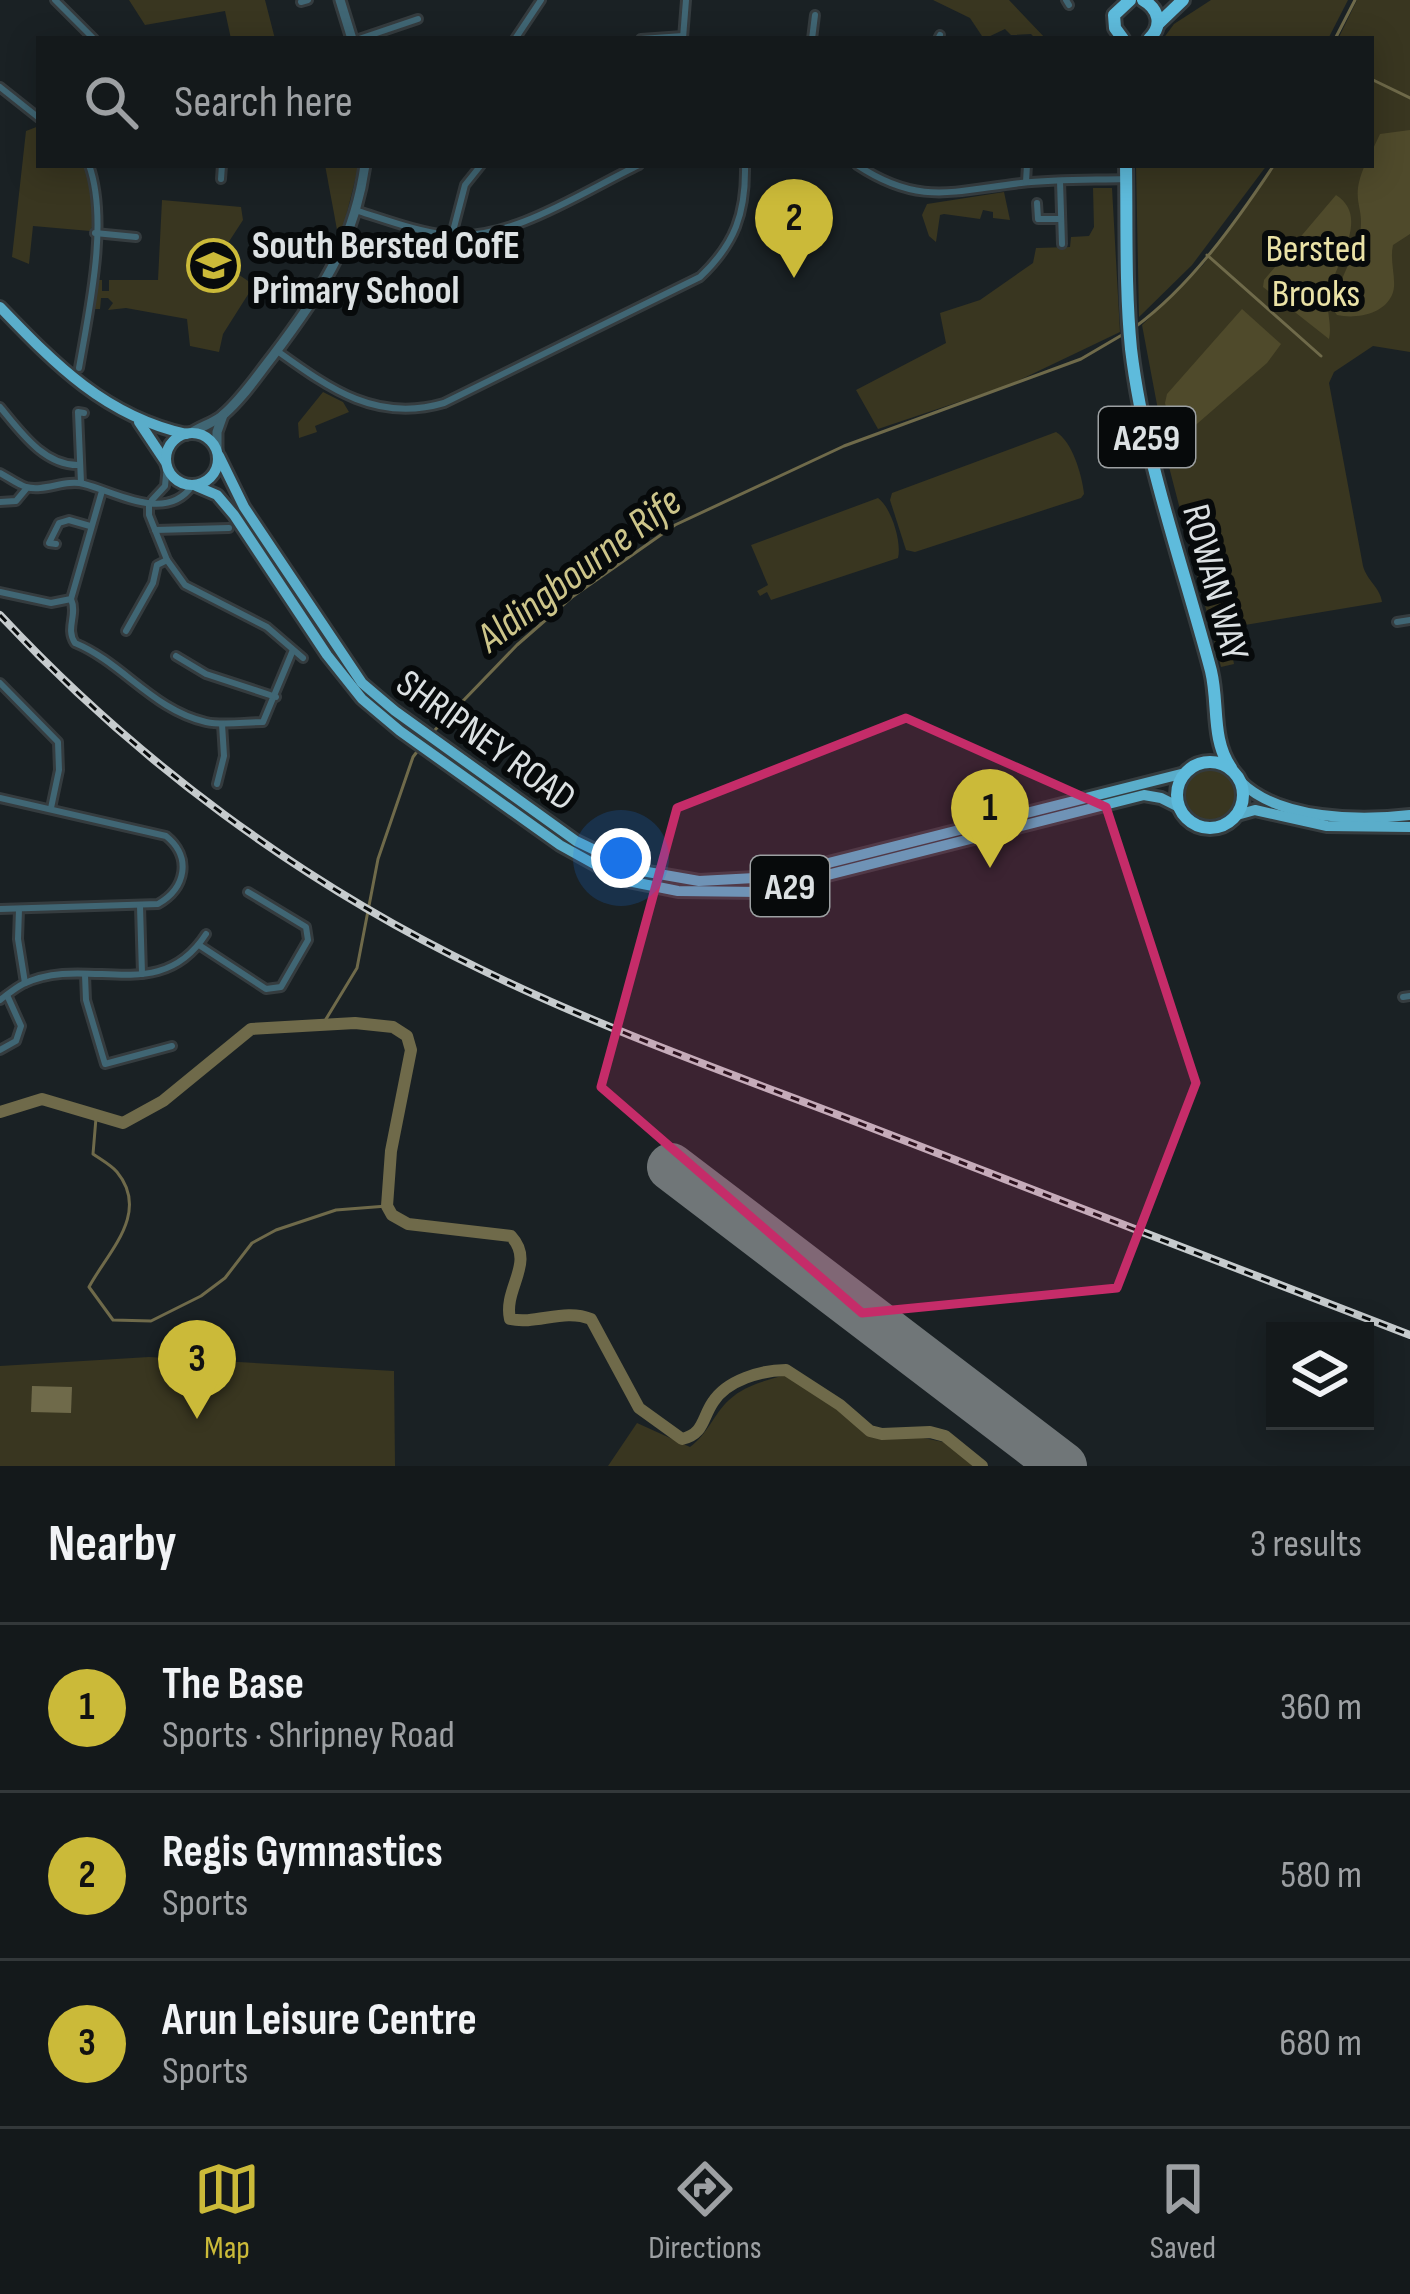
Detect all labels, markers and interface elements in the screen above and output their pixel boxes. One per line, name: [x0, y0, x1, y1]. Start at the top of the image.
search box: [36, 36, 1374, 168]
icon: search: [78, 69, 144, 135]
text: Search here: [174, 75, 353, 130]
pin: 2: [755, 179, 833, 278]
place label: South Bersted CofE Primary School: [252, 223, 520, 315]
park label: Bersted Brooks: [1265, 226, 1367, 318]
school or university icon: South Bersted CofE Primary School: [185, 238, 241, 294]
road number: A259: [1099, 407, 1195, 467]
water label: Aldingbourne Rife: [465, 476, 692, 665]
street label: ROWAN WAY: [1171, 499, 1258, 666]
street label: SHRIPNEY ROAD: [387, 660, 584, 822]
pin: 1: [951, 769, 1029, 868]
your location: [591, 828, 651, 888]
road number: A29: [751, 856, 829, 916]
pin: 3: [158, 1320, 236, 1419]
map controls: [1266, 1322, 1374, 1430]
button: layers: [1266, 1322, 1374, 1430]
text: Nearby: [48, 1514, 177, 1575]
text: 3 results: [1250, 1521, 1362, 1568]
text: The Base: [162, 1657, 304, 1712]
text: 1: [79, 1684, 95, 1731]
text: 360 m: [1280, 1684, 1362, 1731]
text: Sports · Shripney Road: [162, 1712, 455, 1759]
text: Regis Gymnastics: [162, 1825, 443, 1880]
text: 2: [78, 1852, 96, 1899]
text: 580 m: [1281, 1852, 1362, 1899]
text: Sports: [162, 1880, 248, 1927]
text: Arun Leisure Centre: [162, 1993, 477, 2048]
text: 3: [78, 2020, 96, 2067]
text: 680 m: [1279, 2020, 1362, 2067]
text: Sports: [162, 2048, 248, 2095]
tab: Map: [194, 2156, 260, 2268]
tab: Directions: [648, 2156, 762, 2268]
tab: Saved: [1150, 2156, 1216, 2268]

